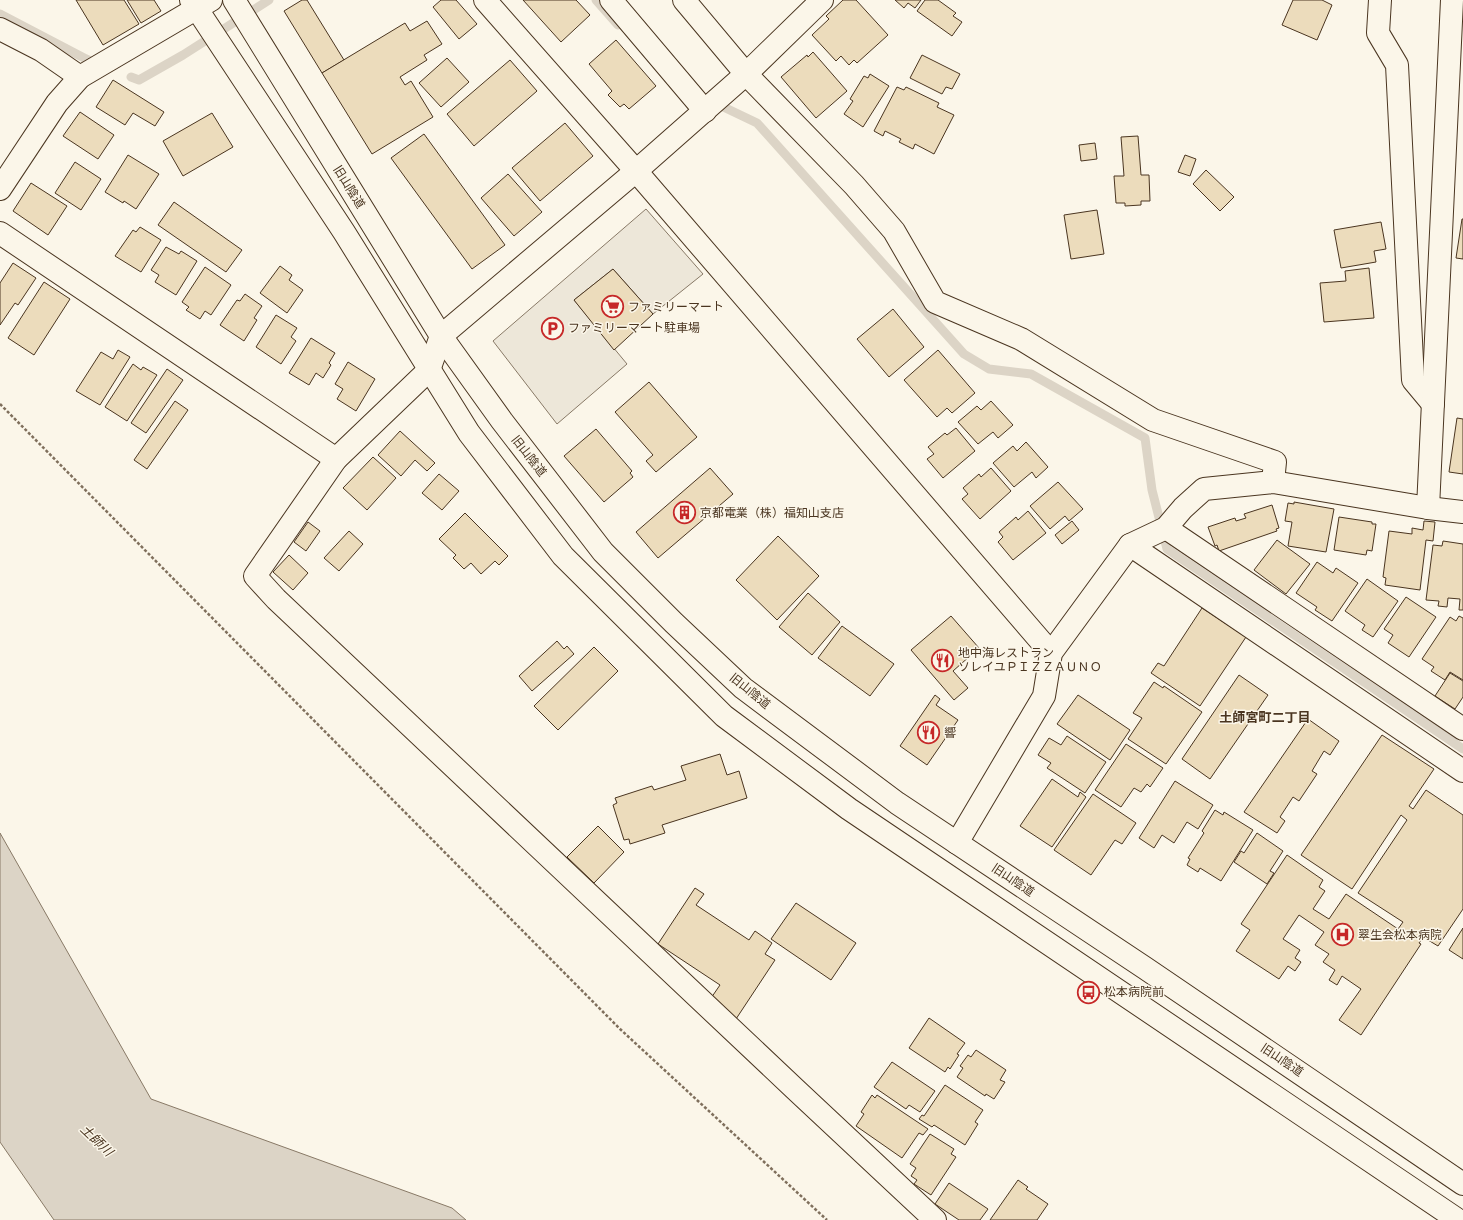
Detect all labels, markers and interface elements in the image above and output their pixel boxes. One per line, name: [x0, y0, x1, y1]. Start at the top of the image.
street label: 旧山陰道: [329, 163, 368, 212]
supermarket icon: ファミリーマート: [600, 294, 626, 320]
place label: ファミリーマート: [628, 300, 724, 315]
parking icon: ファミリーマート駐車場: [539, 315, 565, 341]
place label: ファミリーマート駐車場: [568, 321, 700, 336]
street label: 旧山陰道: [508, 433, 549, 480]
building icon: 京都電業（株）福知山支店: [671, 500, 697, 526]
place label: 京都電業（株）福知山支店: [700, 506, 844, 521]
place label: 地中海レストラン ソレイユＰＩＺＺＡＵＮＯ: [958, 646, 1102, 675]
restaurant icon: 地中海レストラン ソレイユＰＩＺＺＡＵＮＯ: [929, 647, 955, 673]
street label: 旧山陰道: [726, 670, 773, 712]
district label: 土師宮町二丁目: [1219, 710, 1311, 726]
restaurant icon: 響: [916, 720, 942, 746]
place label: 響: [944, 726, 956, 741]
street label: 旧山陰道: [989, 861, 1037, 900]
hospital icon: 翠生会松本病院: [1330, 922, 1356, 948]
place label: 翠生会松本病院: [1358, 928, 1442, 943]
bus stop icon: 松本病院前: [1076, 979, 1102, 1005]
place label: 松本病院前: [1104, 985, 1164, 1000]
street label: 旧山陰道: [1258, 1041, 1306, 1080]
water label: 土師川: [77, 1121, 117, 1161]

